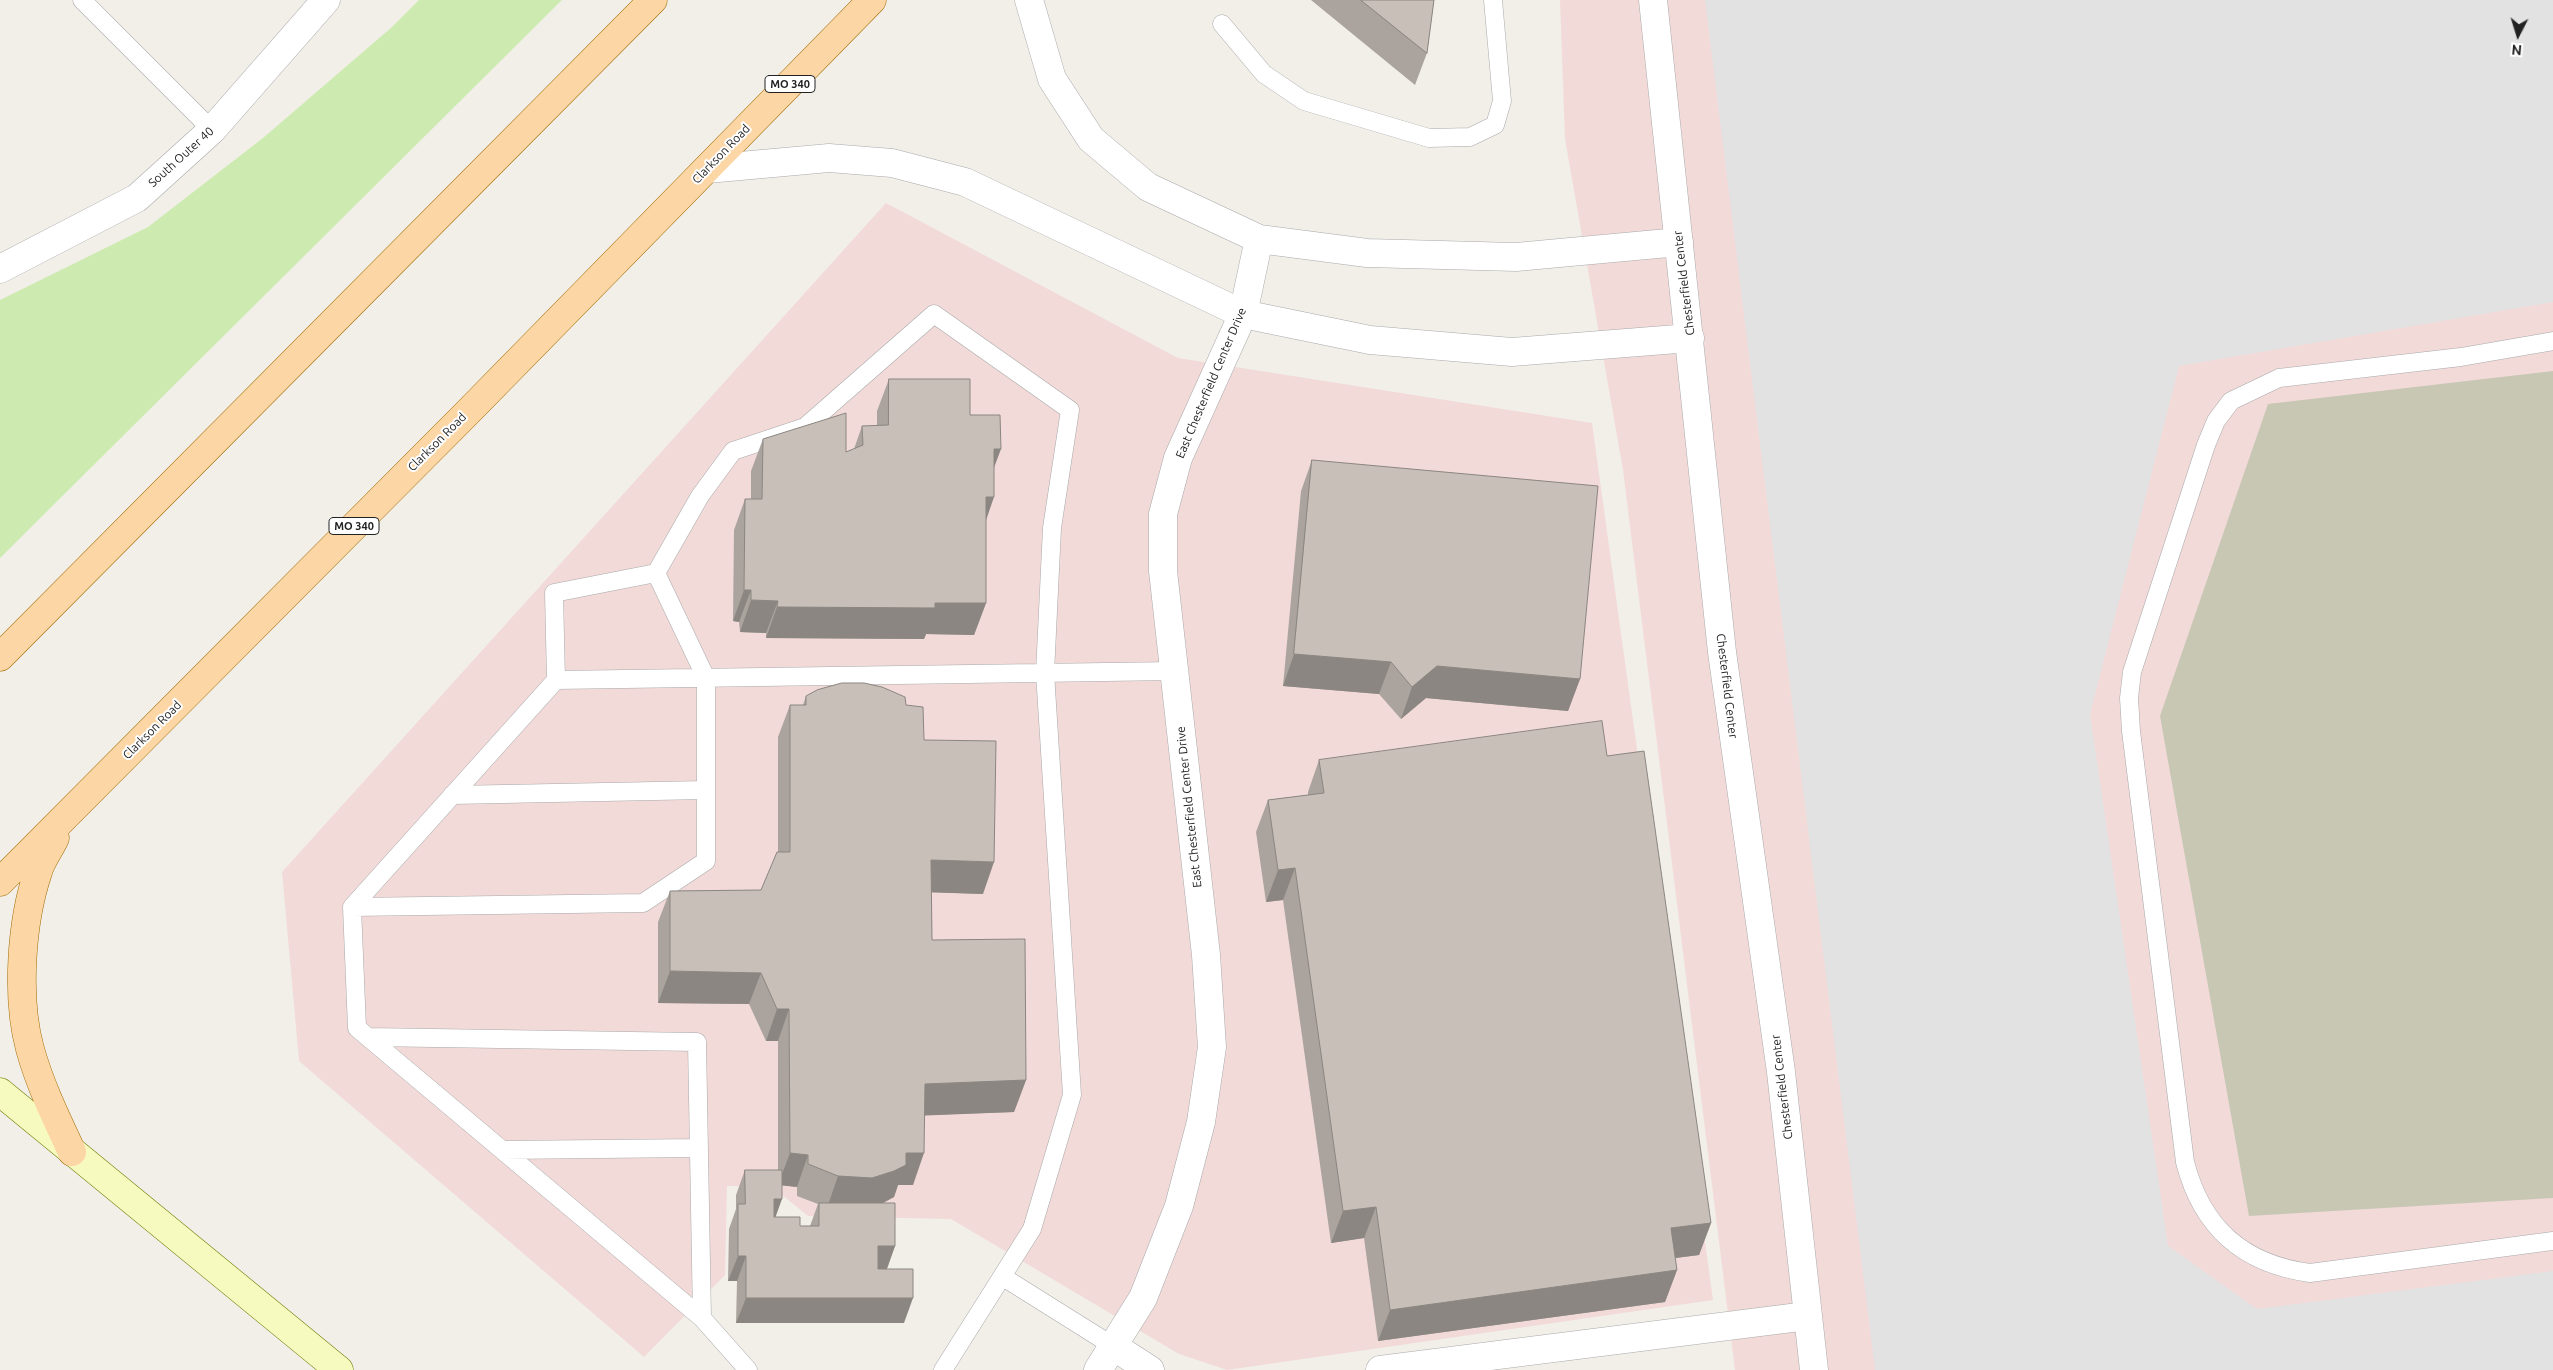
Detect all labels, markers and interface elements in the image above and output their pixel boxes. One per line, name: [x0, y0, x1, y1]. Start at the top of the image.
north arrow: [2493, 10, 2543, 60]
text: N: [2511, 42, 2523, 58]
road number: MO 340: [765, 76, 815, 92]
street label: Clarkson Road: [689, 121, 753, 187]
street label: South Outer 40: [145, 124, 217, 190]
street label: Chesterfield Center: [1670, 230, 1698, 336]
street label: East Chesterfield Center Drive: [1173, 305, 1249, 461]
street label: Clarkson Road: [405, 410, 469, 474]
road number: MO 340: [329, 518, 379, 534]
street label: Chesterfield Center: [1713, 633, 1741, 739]
street label: Clarkson Road: [120, 698, 184, 762]
street label: East Chesterfield Center Drive: [1173, 726, 1205, 888]
street label: Chesterfield Center: [1768, 1034, 1796, 1140]

